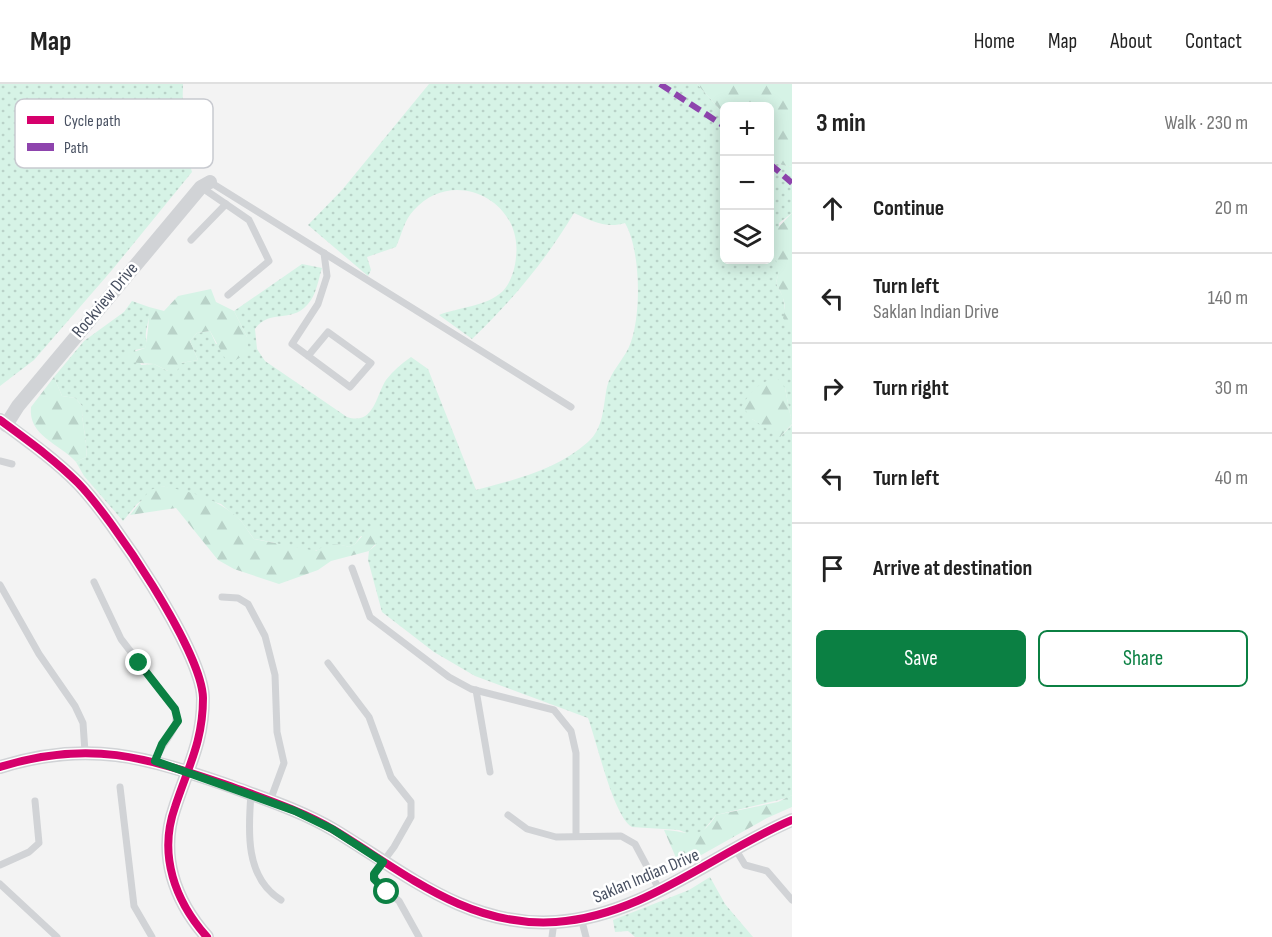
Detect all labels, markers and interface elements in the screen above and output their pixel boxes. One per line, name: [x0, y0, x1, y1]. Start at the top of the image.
text: Map: [30, 25, 71, 58]
text: Home: [974, 29, 1015, 54]
text: Map: [1048, 29, 1077, 54]
text: About: [1110, 29, 1152, 54]
text: Contact: [1185, 29, 1242, 54]
legend: [15, 99, 213, 168]
map controls: [720, 102, 774, 264]
button: +: [720, 102, 774, 156]
text: 3 min: [816, 108, 866, 139]
text: Walk · 230 m: [1165, 111, 1248, 135]
text: Cycle path: [64, 112, 121, 131]
text: Path: [64, 139, 88, 158]
button: −: [720, 156, 774, 210]
icon: ahead: [816, 192, 849, 225]
text: Continue: [873, 195, 944, 222]
text: 20 m: [1215, 196, 1248, 220]
button: layers: [720, 210, 774, 264]
street label: Rockview Drive: [68, 258, 142, 342]
text: Turn left: [873, 273, 939, 300]
icon: left: [816, 282, 849, 315]
text: 140 m: [1208, 286, 1248, 310]
text: Saklan Indian Drive: [873, 300, 999, 324]
icon: right: [816, 372, 849, 405]
text: Turn right: [873, 375, 949, 402]
text: 30 m: [1215, 376, 1248, 400]
icon: left: [816, 462, 849, 495]
text: Turn left: [873, 465, 939, 492]
text: 40 m: [1215, 466, 1248, 490]
icon: arrive: [816, 552, 849, 585]
text: Arrive at destination: [873, 555, 1032, 582]
button: Save: [816, 630, 1026, 687]
button: Share: [1038, 630, 1248, 687]
route end: [125, 649, 151, 675]
street label: Saklan Indian Drive: [590, 844, 702, 908]
route start: [373, 878, 399, 904]

